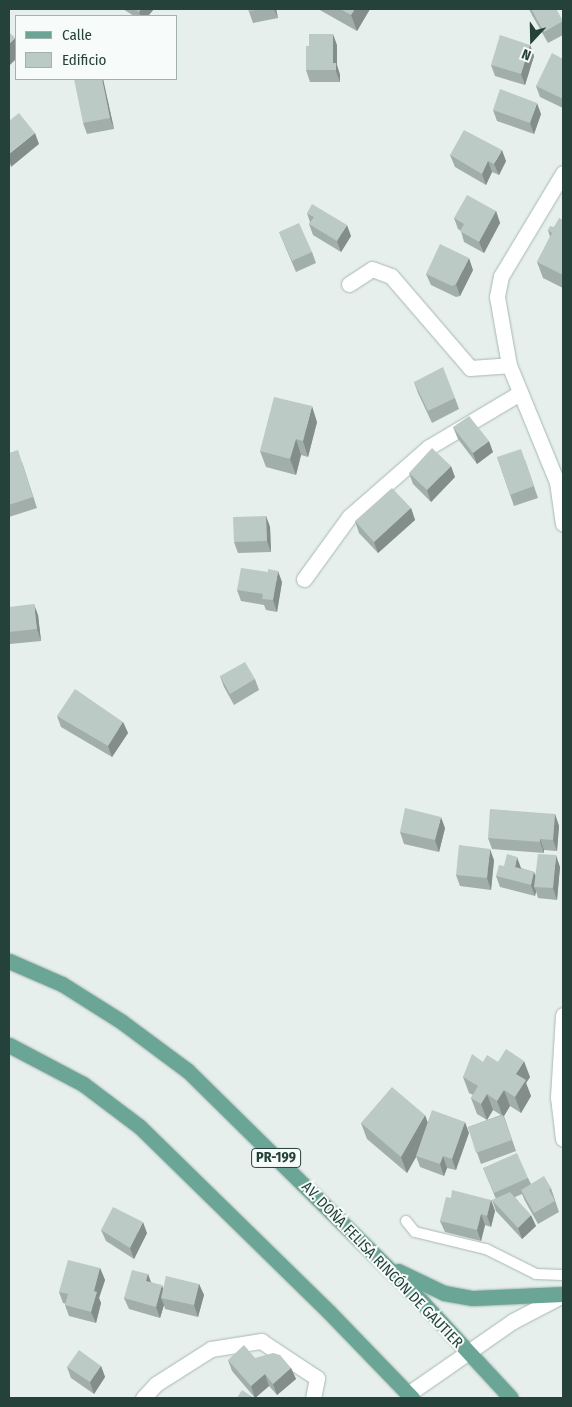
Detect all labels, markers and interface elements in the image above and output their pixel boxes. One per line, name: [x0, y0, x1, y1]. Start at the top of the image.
legend: [15, 15, 178, 80]
north arrow: [507, 15, 557, 65]
text: Calle: [62, 26, 92, 44]
text: N: [519, 45, 533, 64]
text: Edificio: [62, 51, 107, 69]
road number: PR-199: [251, 1146, 301, 1170]
street label: AV. DOÑA FELISA RINCÓN DE GAUTIER: [298, 1178, 466, 1352]

